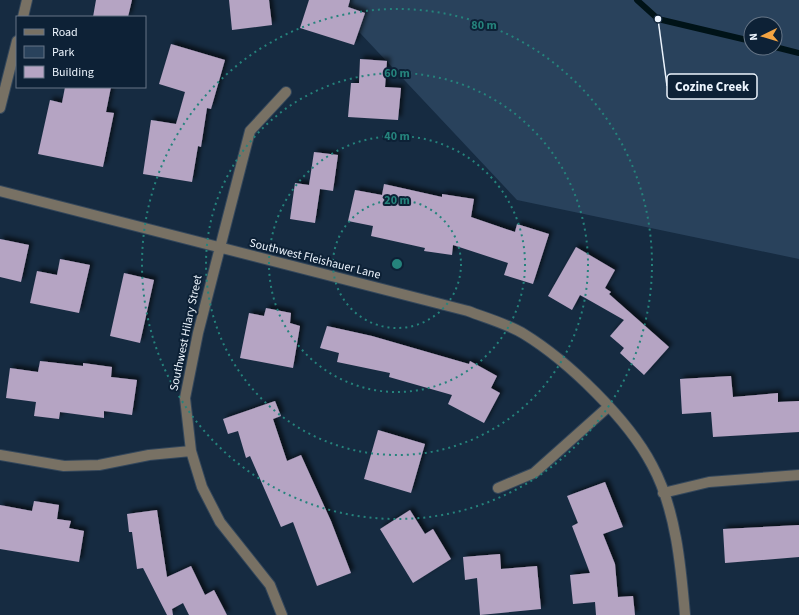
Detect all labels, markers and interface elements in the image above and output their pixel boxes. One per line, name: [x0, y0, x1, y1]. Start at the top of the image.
legend: [16, 16, 146, 88]
north arrow: [743, 16, 783, 56]
text: 80 m: [471, 17, 497, 34]
text: Road: [52, 24, 78, 41]
text: N: [746, 33, 761, 41]
text: Park: [52, 44, 74, 61]
text: Building: [52, 64, 94, 81]
text: 60 m: [384, 65, 410, 82]
callout: Cozine Creek: [667, 74, 757, 99]
text: Cozine Creek: [675, 78, 750, 96]
text: 40 m: [384, 128, 410, 145]
text: 20 m: [384, 192, 410, 209]
street label: Southwest Fleishauer Lane: [248, 234, 382, 284]
centre of rings: [390, 257, 404, 271]
street label: Southwest Hilary Street: [165, 273, 207, 393]

